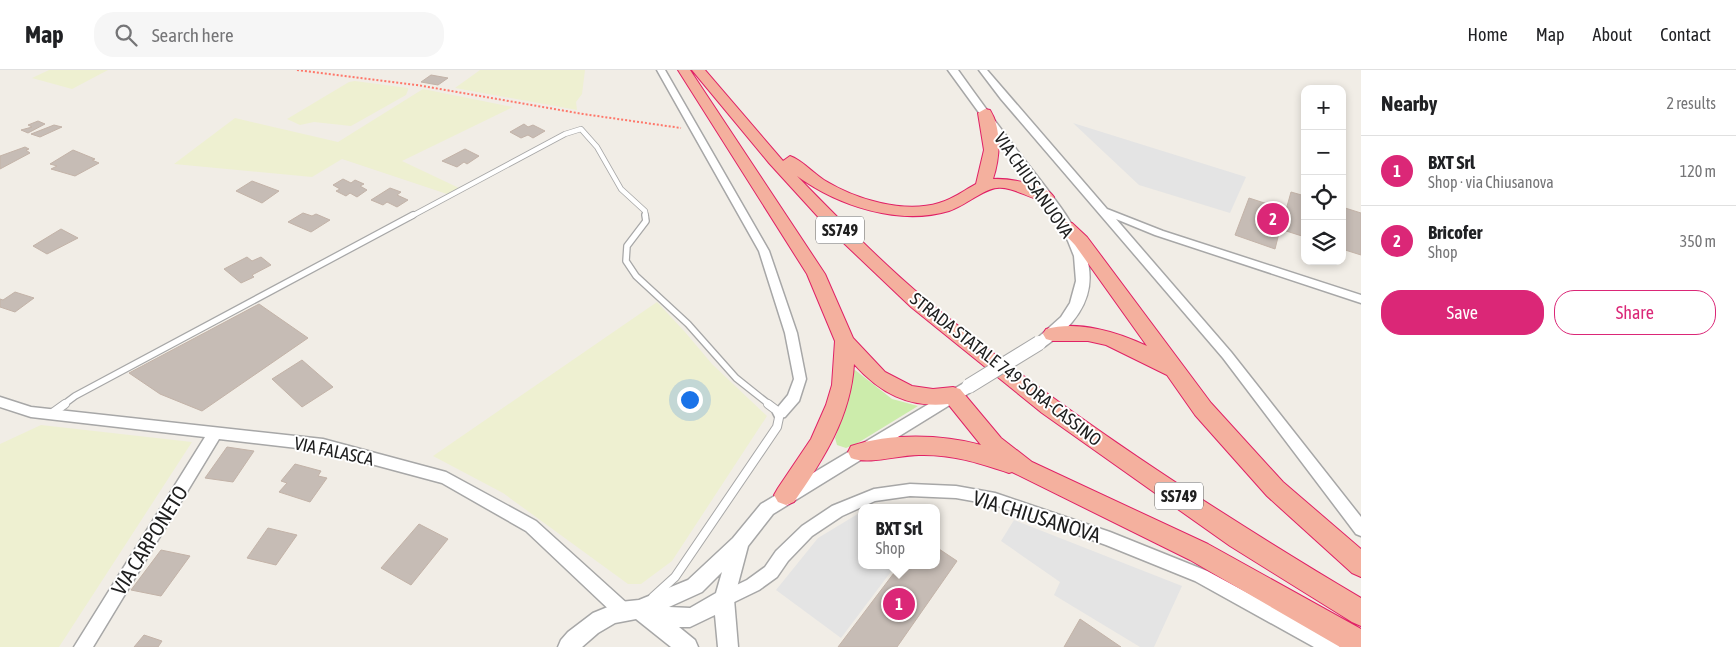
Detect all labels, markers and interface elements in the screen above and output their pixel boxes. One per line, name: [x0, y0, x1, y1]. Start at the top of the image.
search box: [94, 12, 444, 57]
text: Map: [25, 21, 64, 48]
icon: search: [112, 21, 140, 49]
text: Search here: [152, 24, 234, 46]
text: Home: [1468, 24, 1508, 45]
text: Map: [1536, 24, 1565, 45]
text: About: [1593, 24, 1632, 45]
text: Contact: [1660, 24, 1711, 45]
map controls: [1301, 85, 1346, 265]
button: +: [1301, 85, 1346, 130]
text: Nearby: [1381, 91, 1437, 115]
text: 2 results: [1666, 94, 1716, 112]
street label: VIA CHIUSANUOVA: [990, 128, 1078, 242]
button: −: [1301, 130, 1346, 175]
text: BXT Srl: [1428, 151, 1475, 173]
text: 1: [1393, 162, 1401, 180]
text: 120 m: [1680, 162, 1716, 180]
text: Shop · via Chiusanova: [1428, 173, 1554, 191]
button: locate: [1301, 175, 1346, 220]
pin: 2: [1257, 200, 1289, 238]
road number: SS749: [816, 216, 864, 244]
button: layers: [1301, 220, 1346, 265]
text: Bricofer: [1428, 221, 1482, 243]
text: 2: [1393, 232, 1401, 250]
text: 350 m: [1680, 232, 1716, 250]
text: Shop: [1428, 243, 1458, 261]
street label: STRADA STATALE 749 SORA-CASSINO: [906, 288, 1106, 450]
button: Save: [1381, 290, 1544, 335]
button: Share: [1554, 290, 1716, 335]
your location: [677, 387, 703, 413]
street label: VIA FALASCA: [292, 432, 376, 470]
street label: VIA CARPONETO: [106, 481, 192, 599]
road number: SS749: [1155, 482, 1203, 510]
street label: VIA CHIUSANOVA: [970, 485, 1104, 547]
popup: [858, 504, 940, 569]
text: BXT Srl: [875, 517, 923, 539]
text: Shop: [875, 539, 905, 557]
pin: 1: [883, 585, 915, 623]

